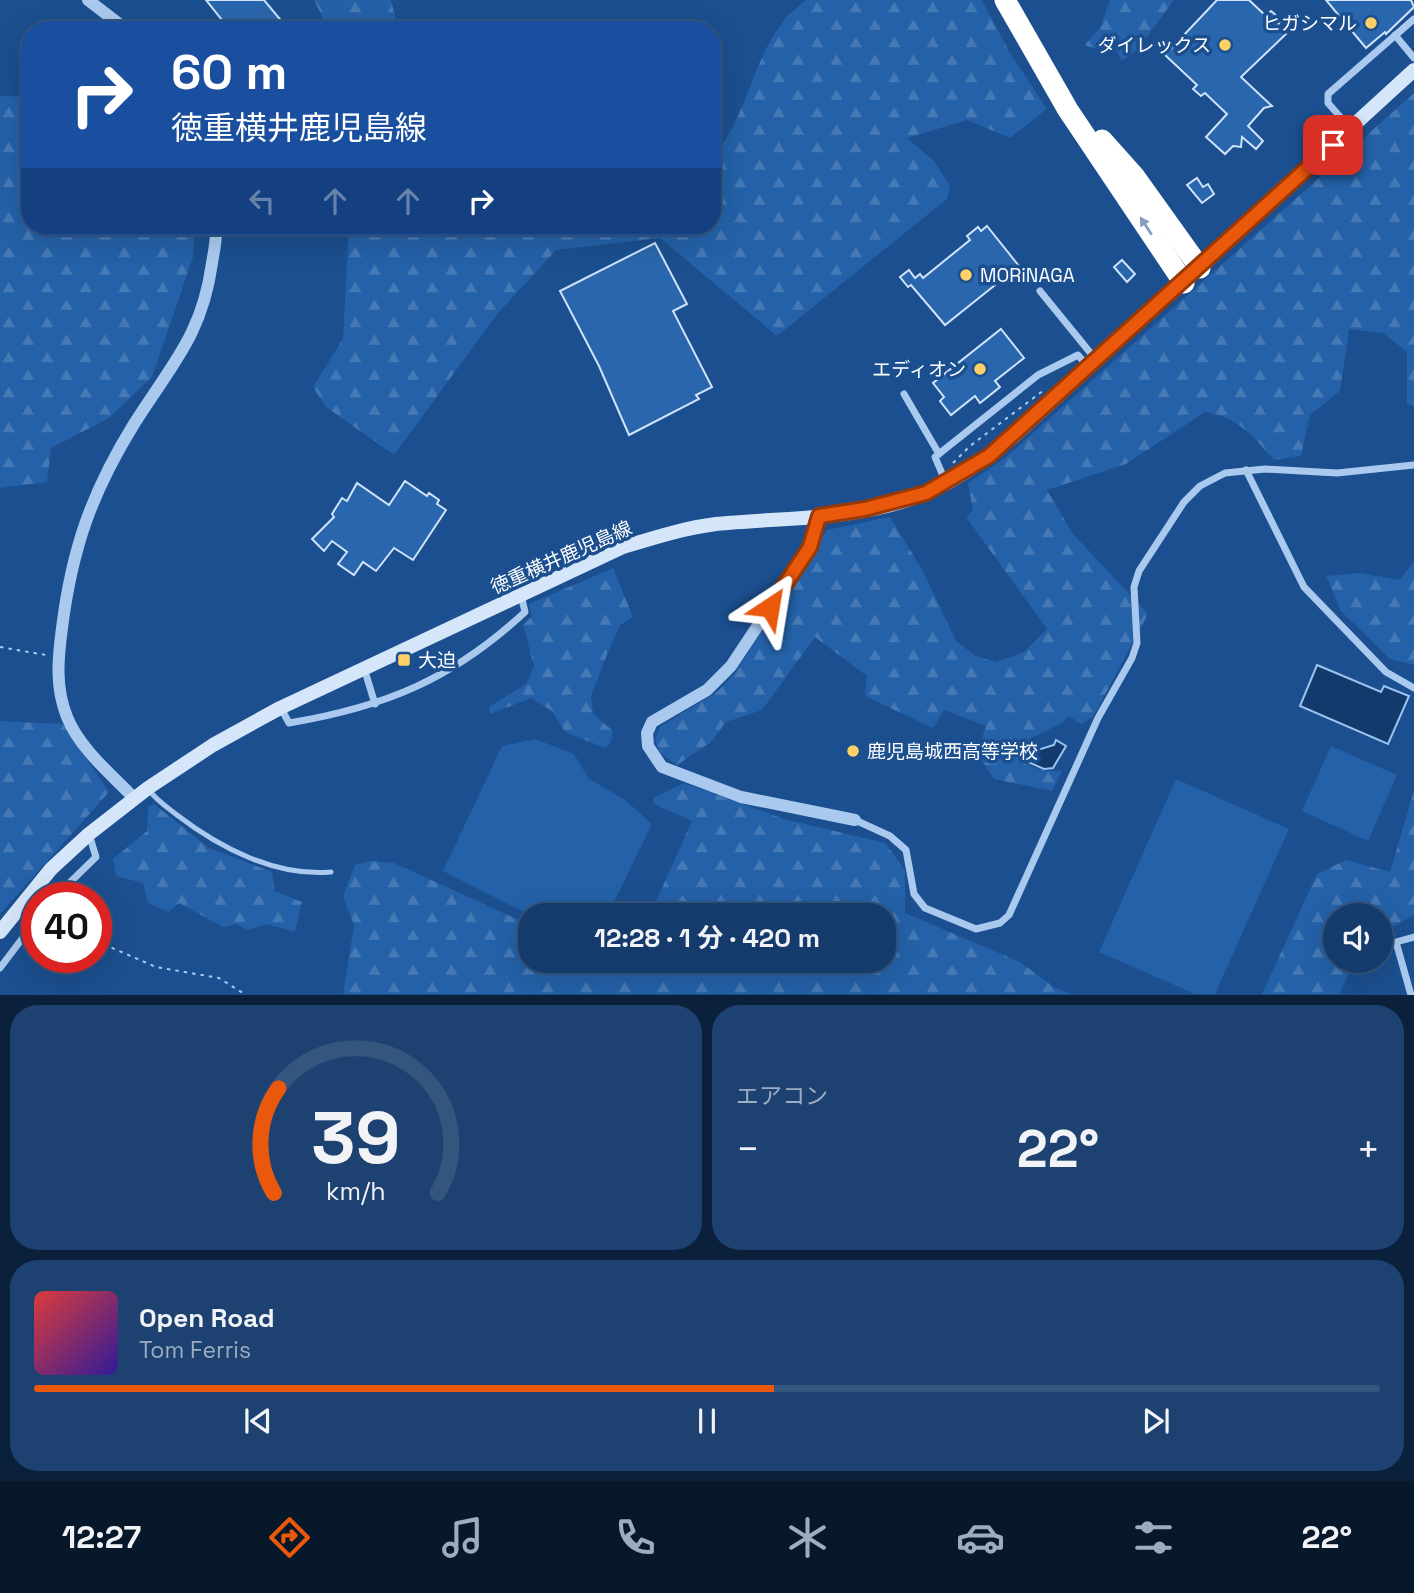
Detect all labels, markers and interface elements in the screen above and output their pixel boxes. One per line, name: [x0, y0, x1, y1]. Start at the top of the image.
place label: ヒガシマル: [1262, 11, 1357, 36]
marker: ヒガシマル: [1363, 15, 1379, 31]
place label: ダイレックス: [1098, 33, 1211, 58]
marker: ダイレックス: [1217, 37, 1233, 53]
text: 60 m: [171, 41, 287, 103]
icon: right: [56, 49, 147, 140]
text: 徳重横井鹿児島線: [171, 108, 427, 148]
pin: [1303, 115, 1363, 175]
icon: arrive: [1314, 126, 1352, 164]
icon: left: [243, 182, 281, 220]
icon: ahead: [316, 182, 354, 220]
icon: ahead: [389, 182, 427, 220]
icon: right: [462, 182, 500, 220]
one-way arrow: [1139, 217, 1153, 235]
place label: MORiNAGA: [980, 263, 1075, 288]
marker: MORiNAGA: [958, 267, 974, 283]
place label: エディオン: [872, 357, 966, 382]
marker: エディオン: [972, 361, 988, 377]
street label: 徳重横井鹿児島線: [487, 515, 636, 600]
position arrow: [733, 570, 807, 644]
place label: 大迫: [418, 648, 456, 673]
marker: 大迫: [396, 652, 412, 668]
place label: 鹿児島城西高等学校: [867, 739, 1038, 764]
marker: 鹿児島城西高等学校: [845, 743, 861, 759]
speed limit sign: 40: [21, 882, 112, 973]
map controls: [1323, 903, 1393, 973]
button: sound: [1323, 903, 1393, 973]
text: 12:28 · 1 分 · 420 m: [594, 921, 820, 955]
text: エアコン: [736, 1081, 828, 1111]
text: 39: [311, 1092, 401, 1185]
text: 22°: [1017, 1116, 1099, 1182]
text: −: [736, 1125, 760, 1173]
text: +: [1356, 1125, 1380, 1173]
text: km/h: [326, 1175, 386, 1207]
text: Open Road: [139, 1301, 275, 1335]
text: Tom Ferris: [139, 1335, 251, 1365]
icon: previous: [239, 1402, 277, 1440]
icon: pause: [688, 1402, 726, 1440]
icon: next: [1137, 1402, 1175, 1440]
icon: directions: [265, 1513, 314, 1562]
icon: music: [438, 1513, 487, 1562]
icon: phone: [611, 1513, 660, 1562]
icon: climate: [783, 1513, 832, 1562]
icon: car: [956, 1513, 1005, 1562]
icon: filters: [1129, 1513, 1178, 1562]
text: 12:27: [62, 1517, 141, 1557]
text: 22°: [1301, 1517, 1352, 1557]

